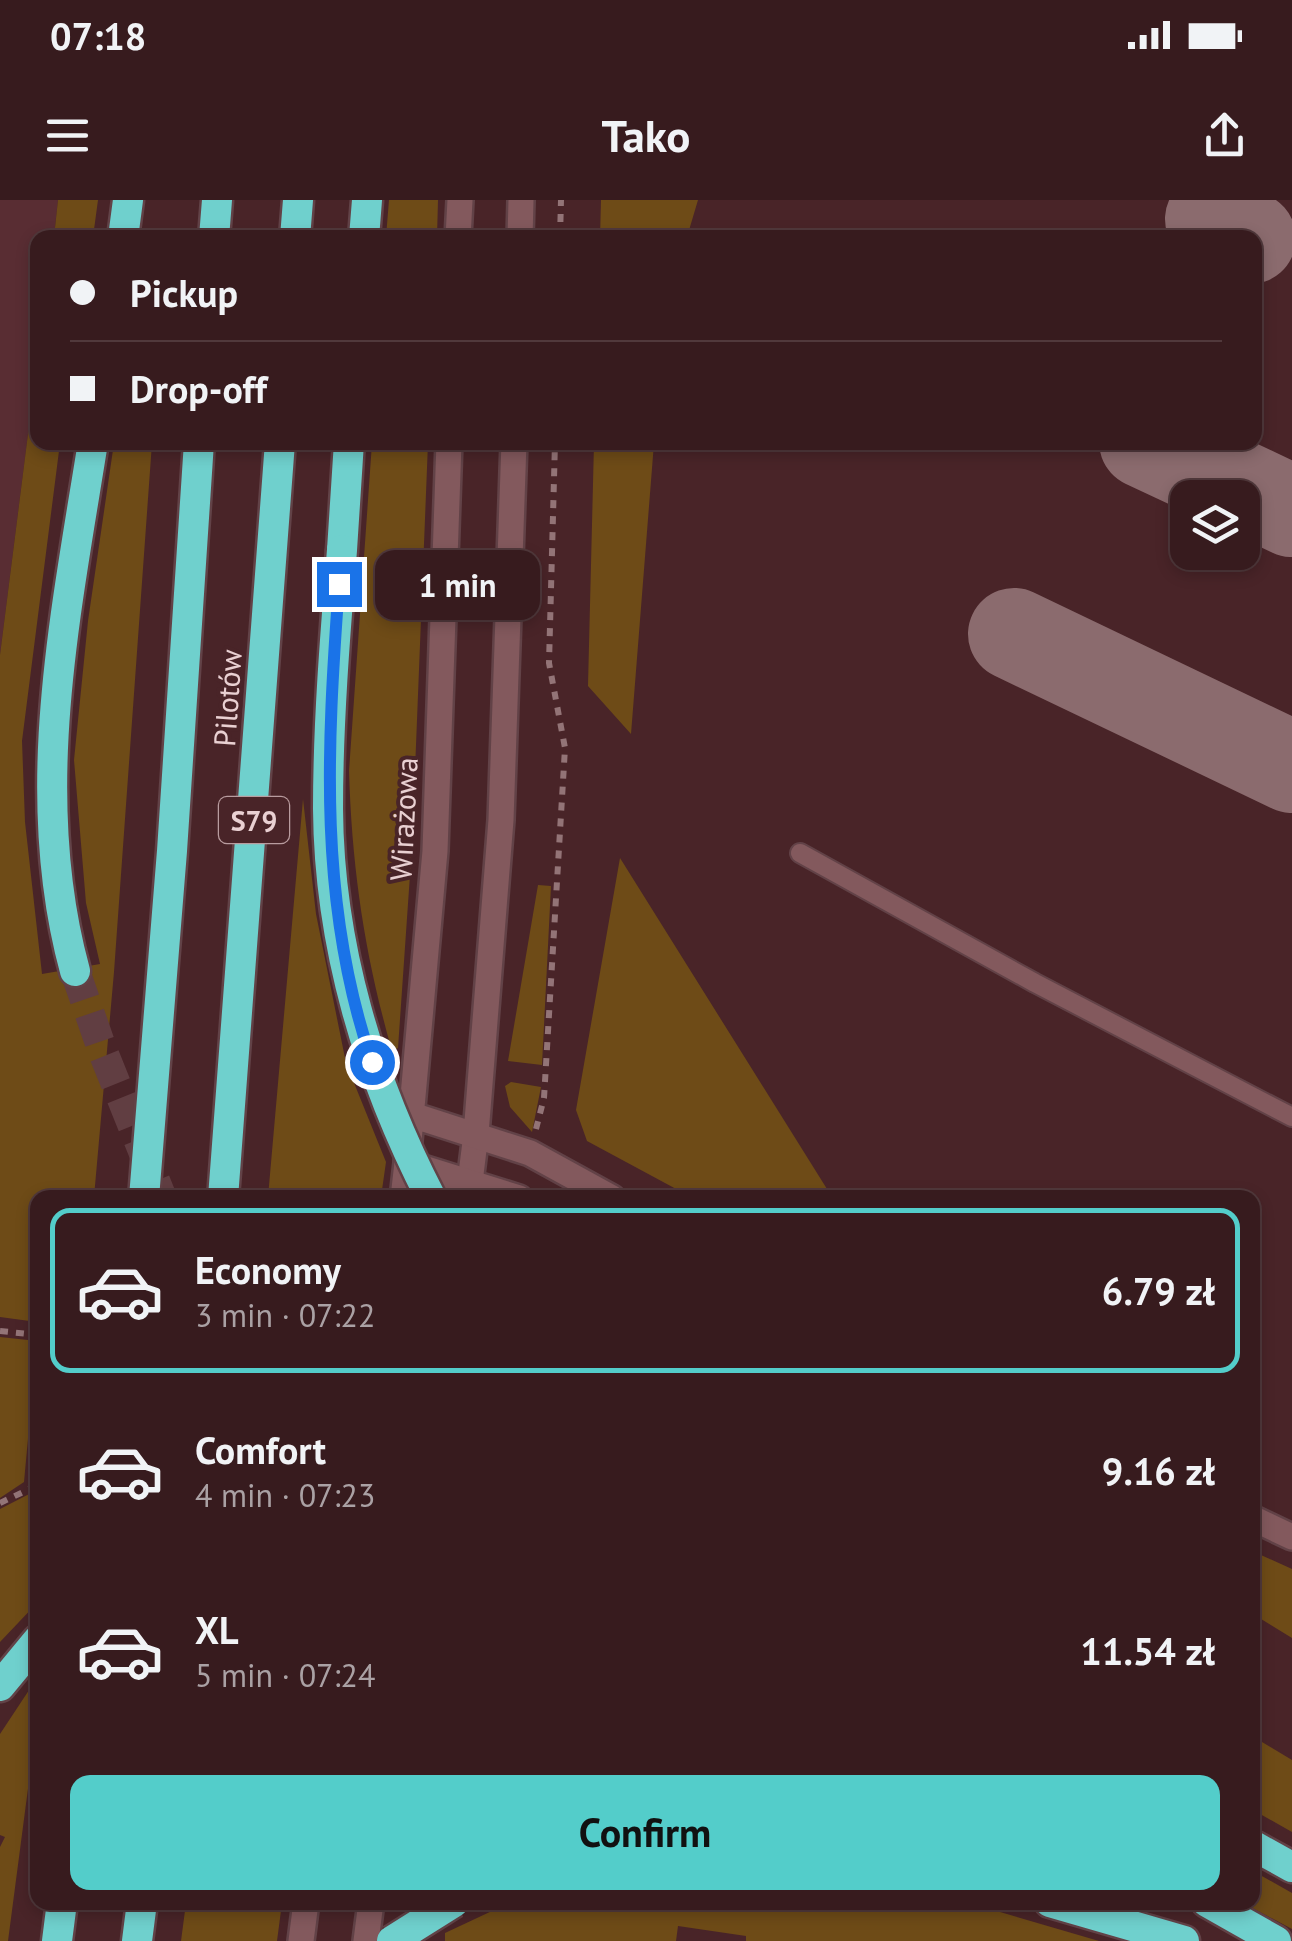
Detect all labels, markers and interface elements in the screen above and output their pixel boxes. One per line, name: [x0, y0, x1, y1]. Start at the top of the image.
text: 07:18: [50, 11, 146, 60]
text: Tako: [602, 106, 690, 164]
icon: menu: [40, 108, 95, 163]
icon: share: [1197, 108, 1252, 163]
text: Pickup: [130, 268, 238, 317]
text: Drop-off: [130, 364, 267, 413]
map controls: [1170, 480, 1260, 570]
button: layers: [1170, 480, 1260, 570]
callout: 1 min: [374, 549, 539, 619]
route end: [317, 562, 362, 607]
text: 1 min: [418, 564, 497, 606]
street label: Pilotów: [204, 648, 250, 748]
street label: Wirażowa: [380, 756, 426, 882]
road number: S79: [219, 797, 289, 843]
route start: [350, 1040, 395, 1085]
text: Economy: [195, 1245, 341, 1294]
icon: car: [75, 1246, 165, 1336]
text: 6.79 zł: [1102, 1266, 1215, 1315]
text: 3 min · 07:22: [195, 1294, 375, 1336]
text: Comfort: [195, 1425, 326, 1474]
icon: car: [75, 1426, 165, 1516]
text: 9.16 zł: [1102, 1446, 1215, 1495]
text: 4 min · 07:23: [195, 1474, 375, 1516]
text: XL: [195, 1605, 239, 1654]
icon: car: [75, 1606, 165, 1696]
text: 11.54 zł: [1080, 1626, 1215, 1675]
text: 5 min · 07:24: [195, 1654, 375, 1696]
button: Confirm: [70, 1775, 1220, 1890]

